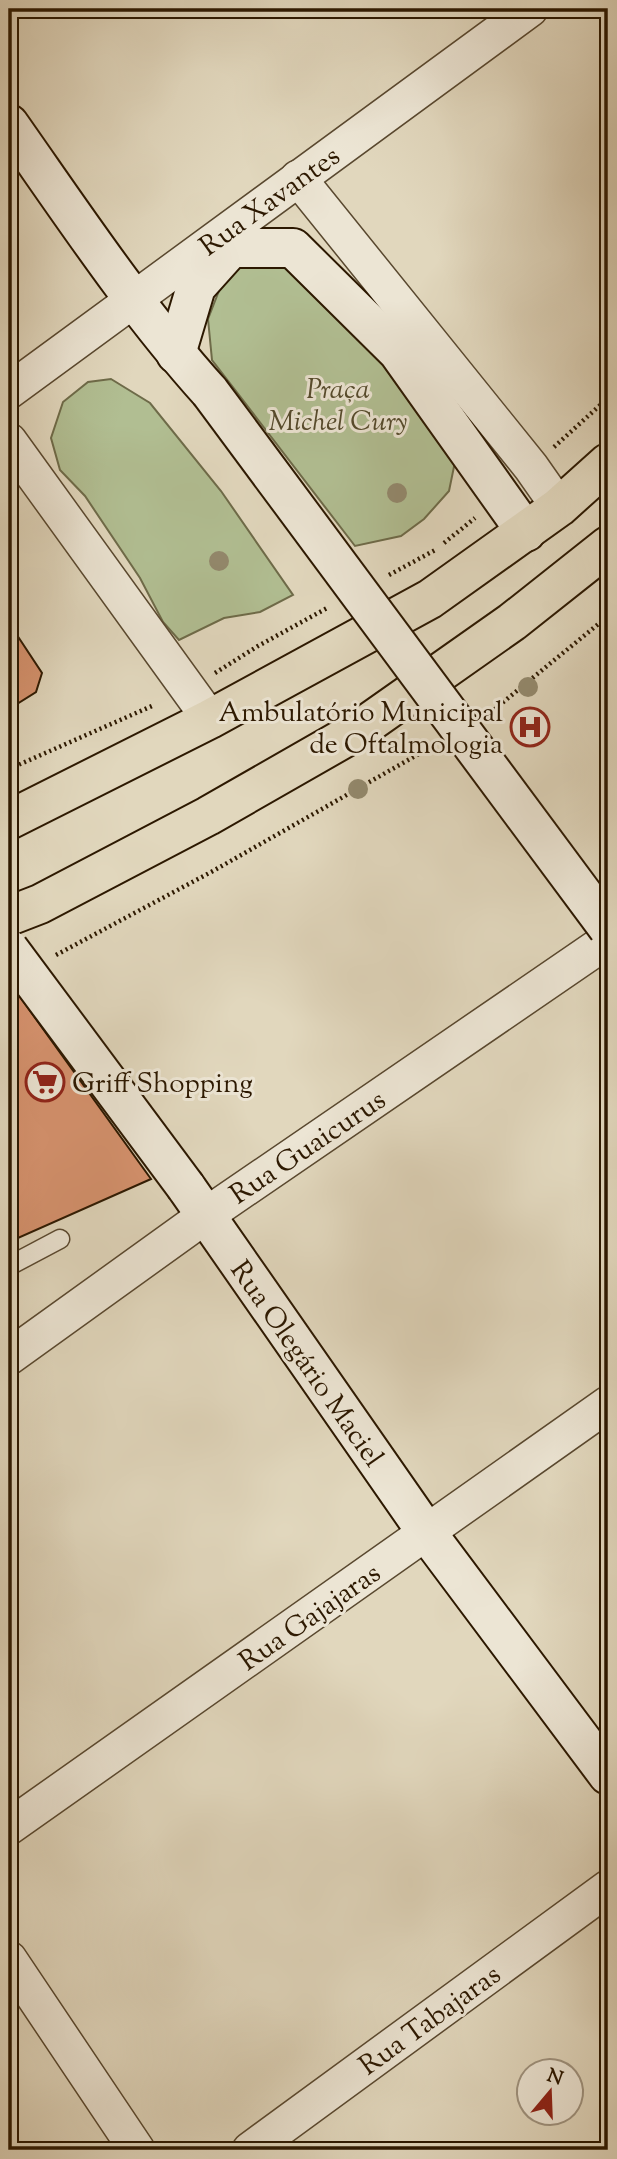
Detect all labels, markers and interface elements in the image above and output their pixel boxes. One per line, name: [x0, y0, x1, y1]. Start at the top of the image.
street label: Rua Xavantes: [192, 138, 349, 267]
park label: Praça Michel Cury: [269, 371, 407, 443]
place label: Ambulatório Municipal de Oftalmologia: [218, 694, 503, 766]
hospital icon: Ambulatório Municipal de Oftalmologia: [509, 706, 551, 748]
supermarket icon: Griff Shopping: [24, 1061, 66, 1103]
place label: Griff Shopping: [72, 1065, 253, 1105]
street label: Rua Guaicurus: [223, 1081, 395, 1216]
street label: Rua Olegário Maciel: [219, 1253, 392, 1476]
street label: Rua Gajajaras: [232, 1555, 390, 1682]
street label: Rua Tabajaras: [352, 1956, 510, 2087]
north arrow: [516, 2058, 586, 2128]
text: N: [543, 2063, 566, 2094]

